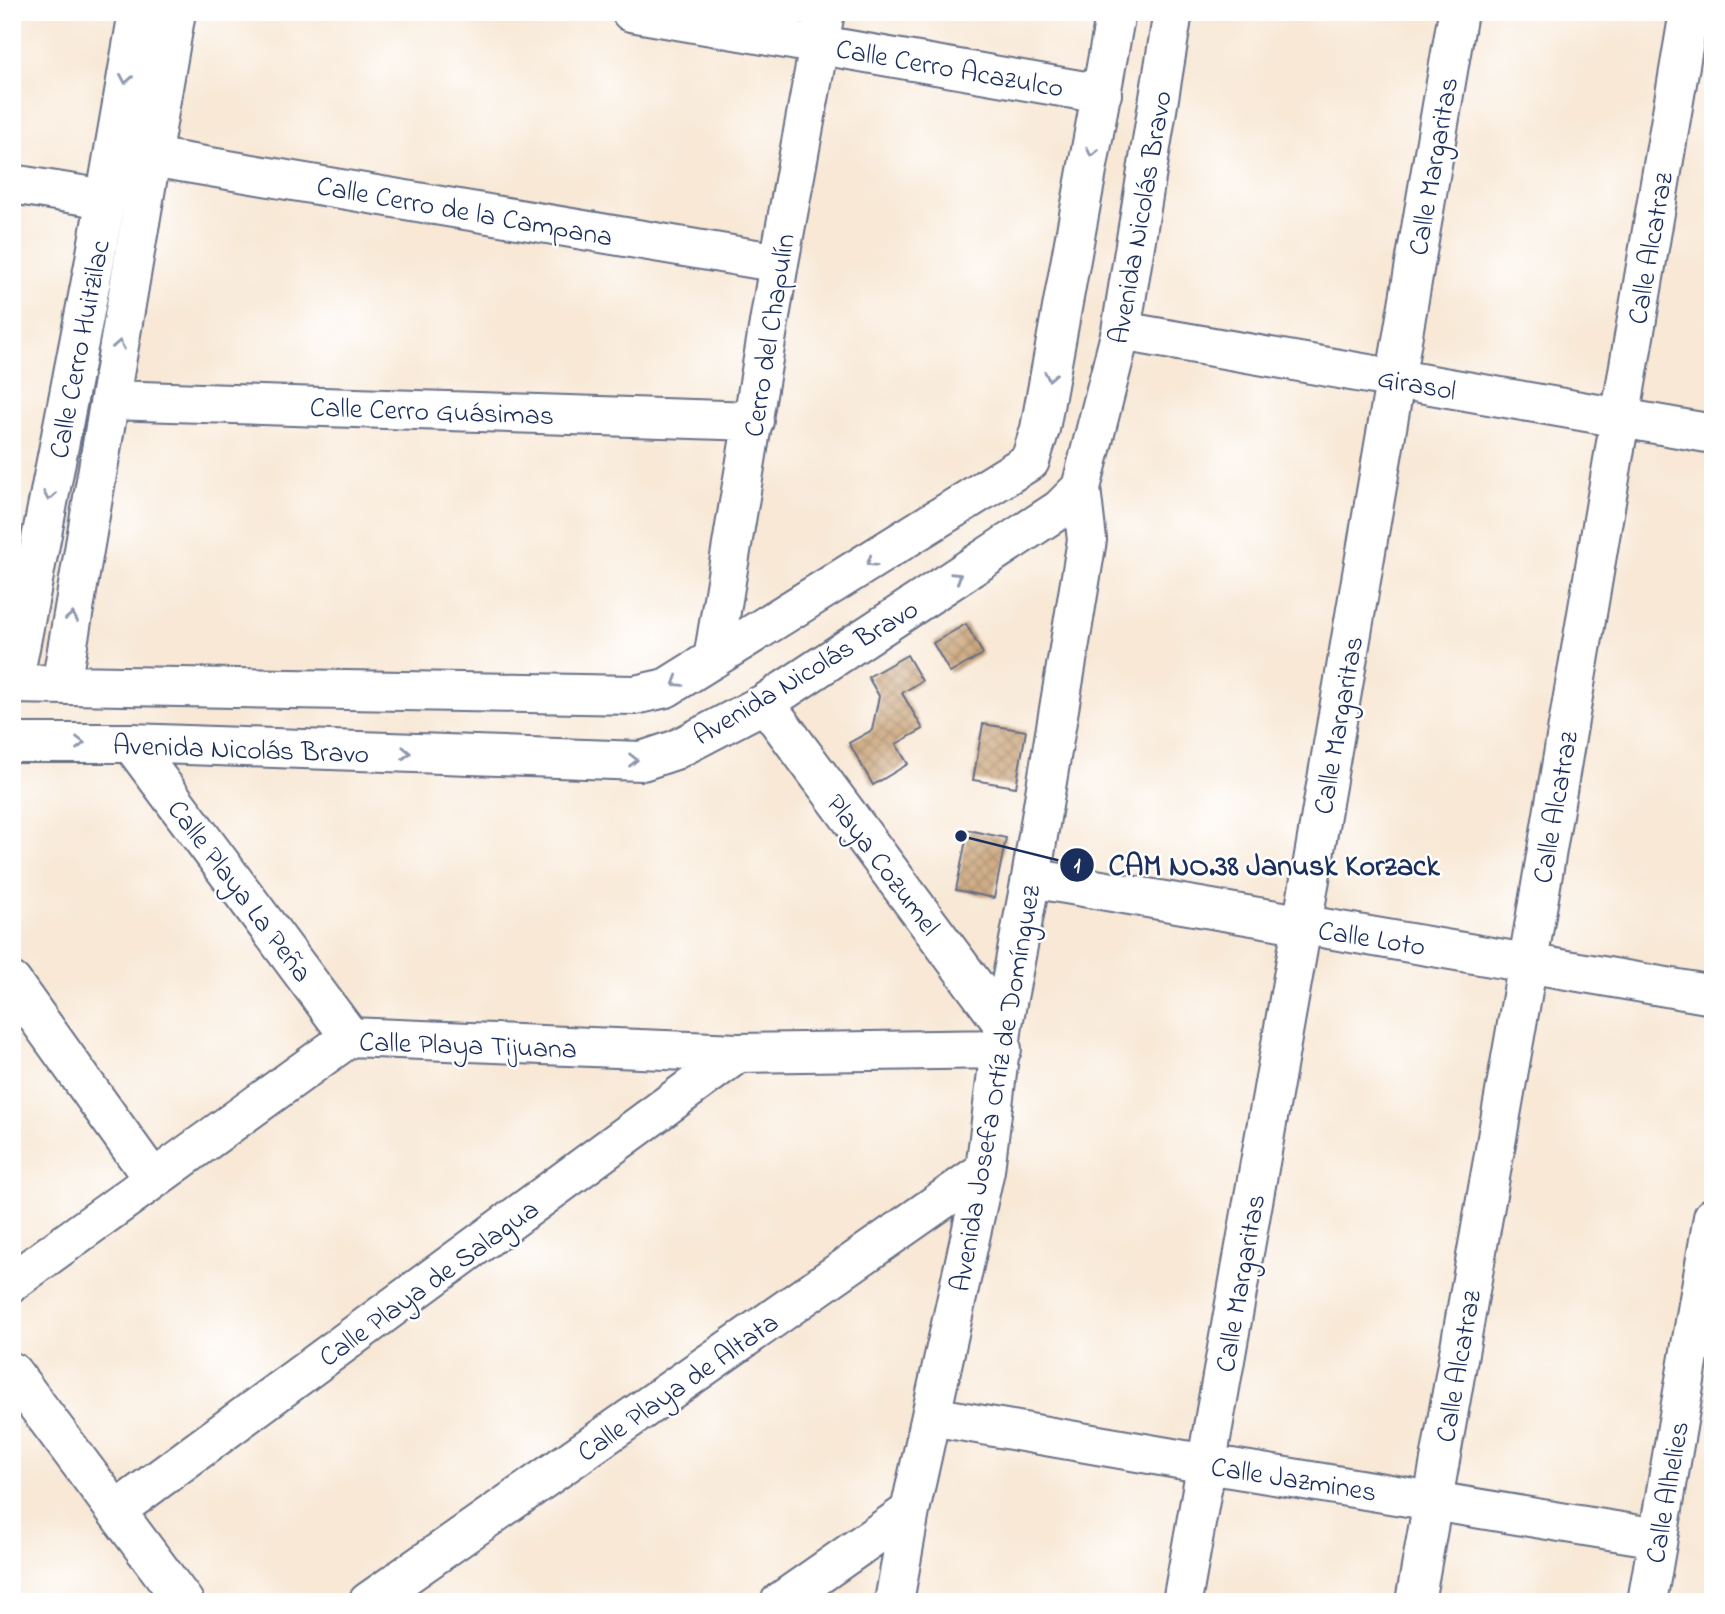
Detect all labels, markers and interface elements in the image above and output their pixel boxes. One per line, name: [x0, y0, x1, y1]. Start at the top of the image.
street label: Calle Cerro Acazulco: [832, 30, 1066, 111]
one-way arrow: [120, 73, 135, 85]
street label: Calle Margaritas: [1400, 74, 1471, 259]
street label: Avenida Nicolás Bravo: [1100, 88, 1185, 347]
one-way arrow: [1085, 146, 1100, 158]
street label: Calle Cerro de la Campana: [313, 167, 616, 260]
street label: Calle Alcatraz: [1619, 169, 1686, 328]
street label: Cerro del Chapulín: [735, 231, 808, 440]
street label: Calle Cerro Huitzilac: [40, 236, 123, 463]
one-way arrow: [111, 339, 126, 351]
street label: Girasol: [1374, 359, 1459, 414]
one-way arrow: [1043, 370, 1058, 382]
street label: Calle Cerro Guásimas: [309, 389, 555, 438]
one-way arrow: [43, 490, 58, 502]
one-way arrow: [865, 553, 878, 566]
one-way arrow: [949, 573, 962, 586]
street label: Avenida Nicolás Bravo: [686, 590, 927, 758]
one-way arrow: [64, 611, 79, 623]
street label: Calle Margaritas: [1305, 633, 1376, 818]
one-way arrow: [672, 673, 685, 686]
street label: Avenida Nicolás Bravo: [112, 727, 370, 776]
street label: Calle Alcatraz: [1524, 728, 1591, 887]
one-way arrow: [76, 735, 86, 751]
one-way arrow: [401, 745, 412, 760]
one-way arrow: [628, 752, 639, 768]
street label: Playa Cozumel: [814, 786, 948, 946]
street label: Calle Playa La Peña: [156, 792, 321, 992]
callout: CAM NO.38 Janusk Korzack: [1059, 839, 1454, 890]
text: CAM NO.38 Janusk Korzack: [1108, 846, 1440, 890]
text: 1: [1074, 852, 1081, 882]
street label: Avenida Josefa Ortíz de Domínguez: [941, 882, 1053, 1295]
street label: Calle Loto: [1315, 912, 1428, 969]
street label: Calle Playa Tijuana: [358, 1023, 578, 1072]
street label: Calle Playa de Salagua: [311, 1191, 549, 1379]
street label: Calle Margaritas: [1207, 1191, 1278, 1376]
street label: Calle Alcatraz: [1427, 1287, 1494, 1446]
street label: Calle Playa de Altata: [570, 1304, 788, 1474]
street label: Calle Alhelies: [1637, 1418, 1702, 1567]
street label: Calle Jazmines: [1208, 1448, 1379, 1515]

